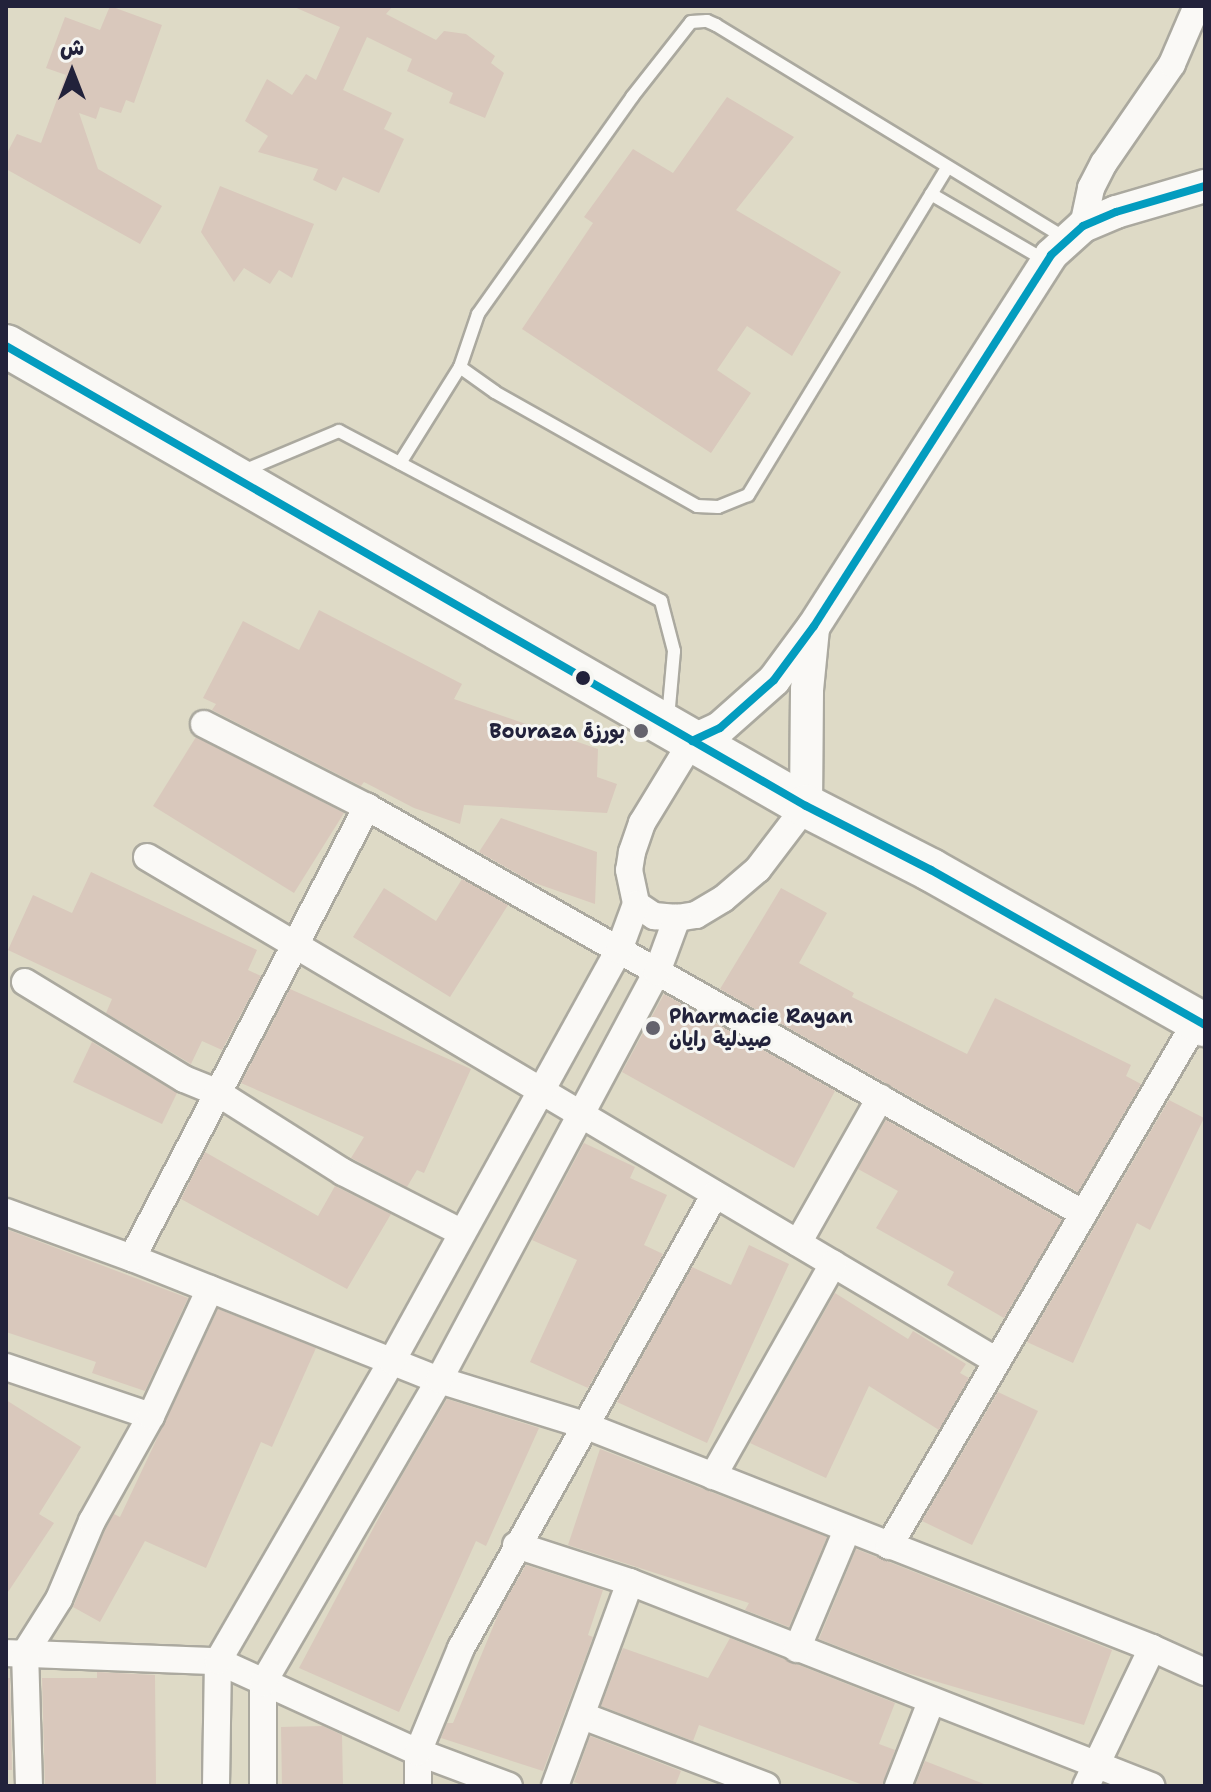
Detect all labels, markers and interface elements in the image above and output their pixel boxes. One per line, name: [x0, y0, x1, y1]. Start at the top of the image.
north arrow: [32, 32, 112, 112]
text: ش: [60, 33, 84, 62]
unlabelled marker: [575, 670, 591, 686]
place label: Bouraza بورزة: [489, 719, 625, 743]
marker: Bouraza بورزة: [632, 722, 650, 740]
place label: Pharmacie Rayan صيدلية رايان: [669, 1004, 853, 1051]
marker: Pharmacie Rayan صيدلية رايان: [644, 1019, 662, 1037]

